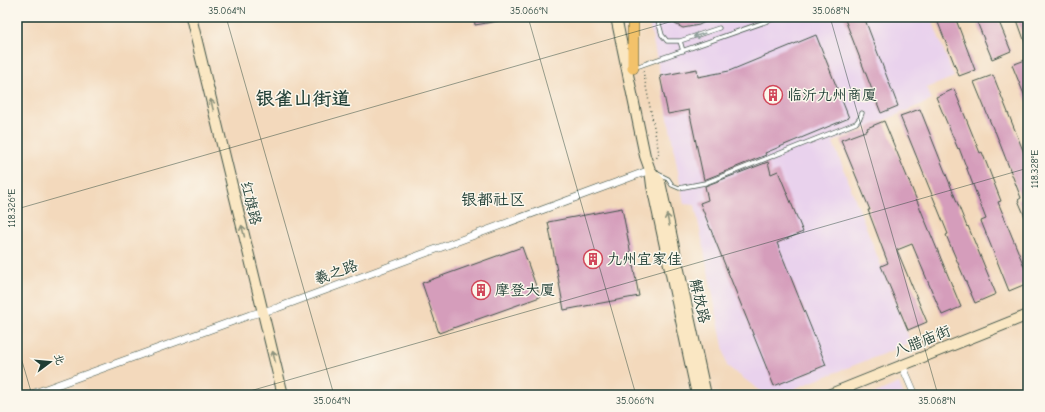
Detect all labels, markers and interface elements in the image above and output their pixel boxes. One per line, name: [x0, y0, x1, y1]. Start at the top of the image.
text: 35.064°N: [208, 5, 246, 17]
text: 35.066°N: [510, 5, 548, 17]
text: 35.068°N: [812, 5, 850, 17]
one-way arrow: [694, 31, 706, 39]
building icon: 临沂九州商厦: [762, 84, 784, 106]
place label: 临沂九州商厦: [787, 86, 877, 104]
district label: 银雀山街道: [255, 88, 351, 110]
one-way arrow: [208, 98, 216, 111]
text: 118.328°E: [1029, 150, 1041, 188]
street label: 红旗路: [237, 179, 265, 227]
text: 118.326°E: [6, 189, 18, 227]
district label: 银都社区: [461, 191, 525, 209]
one-way arrow: [663, 214, 671, 227]
one-way arrow: [238, 225, 246, 238]
building icon: 九州宜家佳: [582, 248, 604, 270]
place label: 九州宜家佳: [607, 250, 682, 268]
street label: 羲之路: [312, 256, 360, 288]
street label: 解放路: [686, 277, 714, 325]
building icon: 摩登大厦: [470, 279, 492, 301]
place label: 摩登大厦: [495, 281, 555, 299]
street label: 八腊庙街: [891, 321, 953, 361]
north arrow: [30, 342, 70, 382]
one-way arrow: [270, 351, 277, 364]
text: 北: [51, 352, 67, 366]
text: 35.064°N: [313, 395, 351, 407]
text: 35.066°N: [616, 395, 654, 407]
text: 35.068°N: [918, 395, 956, 407]

